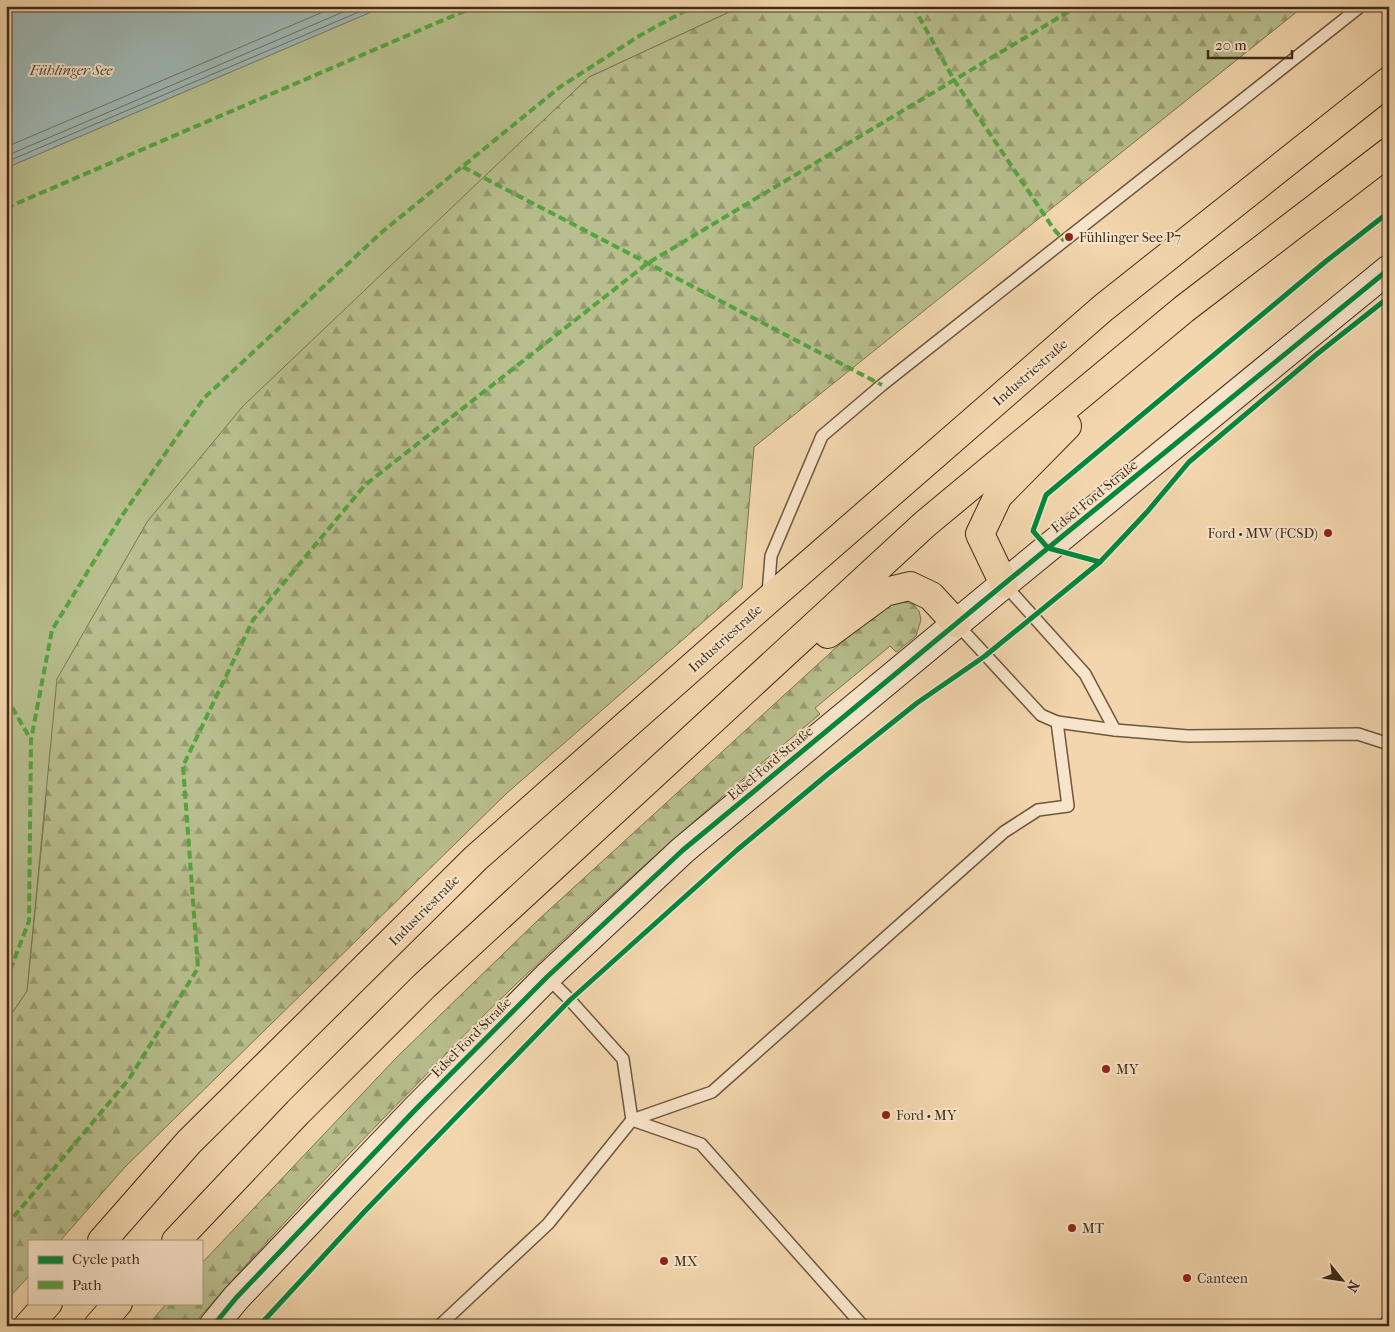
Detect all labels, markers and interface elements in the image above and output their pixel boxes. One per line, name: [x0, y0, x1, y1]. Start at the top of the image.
scale bar: [1208, 28, 1291, 60]
text: 20 m: [1215, 36, 1247, 54]
water label: Fühlinger See: [29, 61, 113, 79]
place label: Fühlinger See P7: [1079, 229, 1181, 246]
marker: Fühlinger See P7: [1063, 231, 1075, 243]
street label: Industriestraße: [990, 335, 1071, 409]
street label: Edsel-Ford-Straße: [1048, 456, 1141, 536]
place label: Ford • MW (FCSD): [1208, 525, 1318, 542]
marker: Ford • MW (FCSD): [1322, 527, 1334, 539]
street label: Industriestraße: [685, 601, 766, 676]
street label: Edsel-Ford-Straße: [724, 723, 817, 804]
street label: Industriestraße: [385, 871, 463, 949]
street label: Edsel-Ford-Straße: [428, 994, 515, 1081]
place label: MY: [1116, 1061, 1139, 1078]
marker: MY: [1100, 1063, 1112, 1075]
place label: Ford • MY: [896, 1107, 957, 1124]
marker: Ford • MY: [880, 1109, 892, 1121]
place label: MT: [1082, 1220, 1105, 1237]
marker: MT: [1066, 1222, 1078, 1234]
legend: [28, 1240, 202, 1304]
text: Cycle path: [72, 1250, 140, 1268]
place label: MX: [674, 1253, 698, 1270]
north arrow: [1318, 1254, 1368, 1304]
marker: MX: [658, 1255, 670, 1267]
place label: Canteen: [1197, 1270, 1248, 1287]
marker: Canteen: [1181, 1272, 1193, 1284]
text: Path: [72, 1276, 102, 1294]
text: N: [1343, 1277, 1363, 1295]

